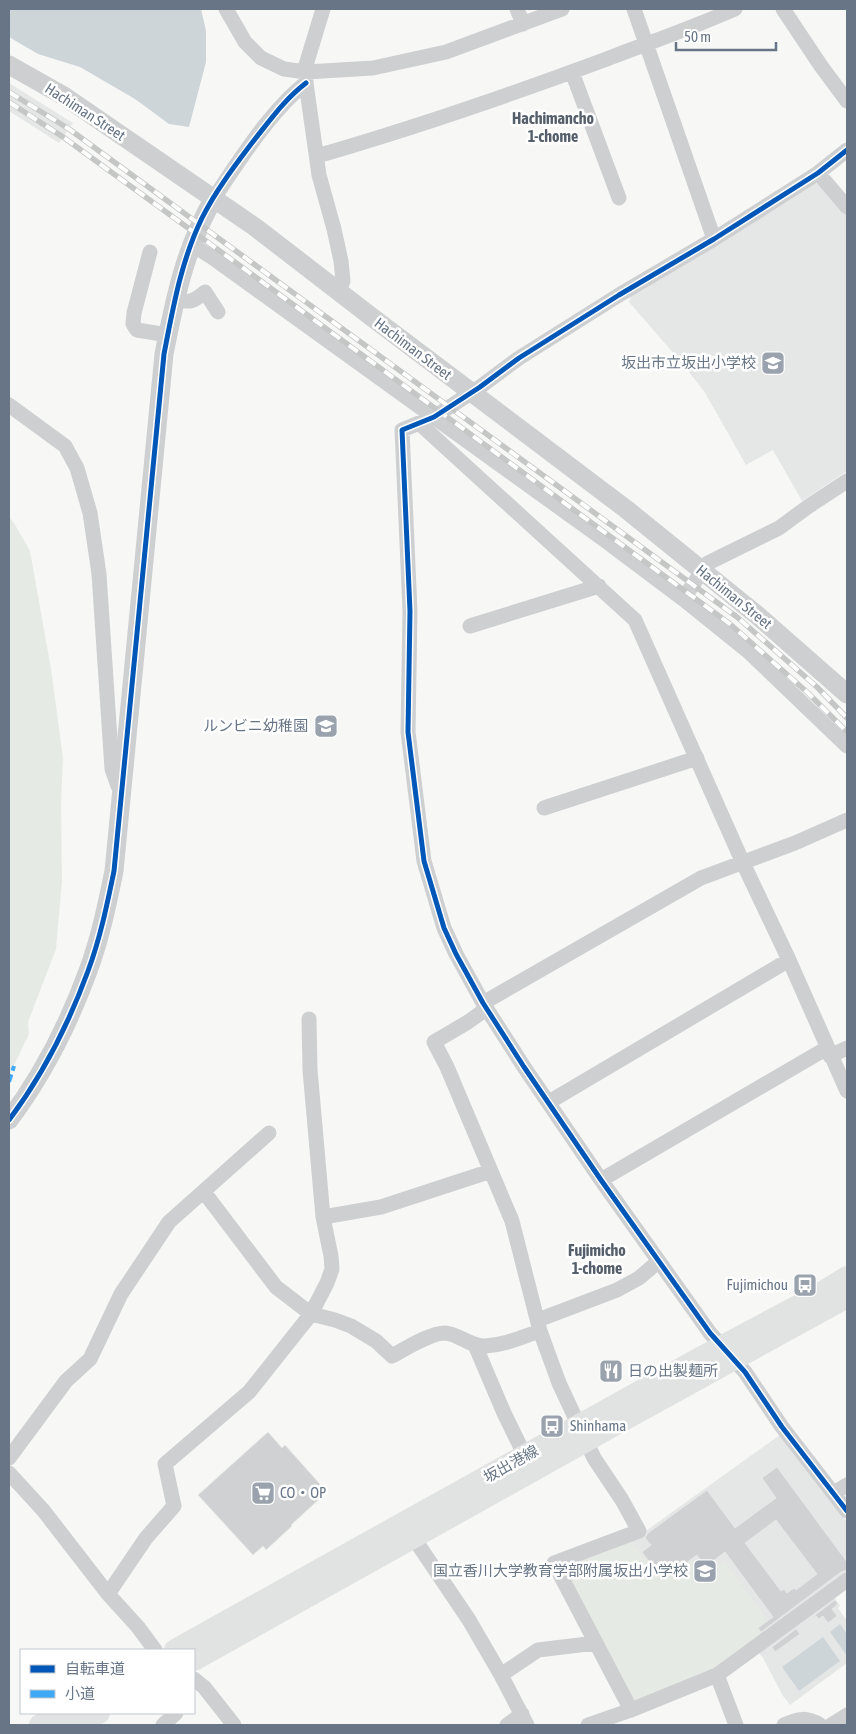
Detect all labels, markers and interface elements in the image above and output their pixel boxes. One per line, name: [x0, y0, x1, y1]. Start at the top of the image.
scale bar: [676, 20, 776, 52]
text: 50 m: [684, 28, 711, 45]
street label: Hachiman Street: [42, 79, 128, 144]
district label: Hachimancho 1-chome: [512, 109, 594, 145]
street label: Hachiman Street: [371, 314, 455, 383]
school or university icon: 坂出市立坂出小学校: [760, 350, 786, 376]
place label: 坂出市立坂出小学校: [621, 354, 756, 371]
street label: Hachiman Street: [693, 561, 775, 632]
school or university icon: ルンビニ幼稚園: [313, 713, 339, 739]
place label: ルンビニ幼稚園: [203, 717, 308, 734]
district label: Fujimicho 1-chome: [568, 1241, 626, 1277]
bus stop icon: Fujimichou: [792, 1272, 818, 1298]
place label: Fujimichou: [727, 1276, 788, 1293]
restaurant icon: 日の出製麺所: [598, 1358, 624, 1384]
place label: 日の出製麺所: [628, 1362, 718, 1379]
bus stop icon: Shinhama: [539, 1413, 565, 1439]
place label: Shinhama: [570, 1417, 626, 1434]
street label: 坂出港線: [480, 1442, 541, 1486]
supermarket icon: CO・OP: [250, 1480, 276, 1506]
place label: CO・OP: [280, 1484, 326, 1501]
school or university icon: 国立香川大学教育学部附属坂出小学校: [692, 1558, 718, 1584]
place label: 国立香川大学教育学部附属坂出小学校: [433, 1562, 688, 1579]
legend: [20, 1649, 195, 1714]
text: 自転車道: [65, 1660, 125, 1677]
text: 小道: [65, 1685, 95, 1702]

